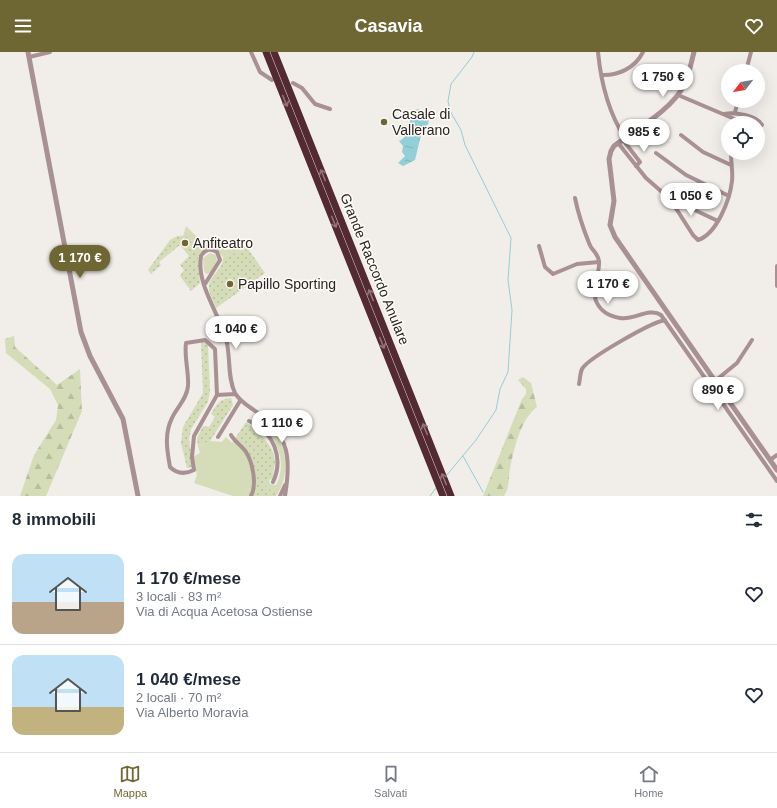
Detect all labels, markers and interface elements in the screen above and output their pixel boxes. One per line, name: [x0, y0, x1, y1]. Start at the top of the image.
icon: menu: [12, 15, 34, 37]
icon: heart: [743, 15, 765, 37]
text: Casavia: [354, 16, 423, 36]
pin: 1 750 €: [626, 64, 700, 98]
north arrow: [721, 64, 765, 108]
map controls: [721, 64, 765, 160]
text: 1 750 €: [641, 69, 685, 84]
one-way arrow: [282, 95, 290, 107]
place label: Casale di Vallerano: [392, 106, 450, 138]
button: locate: [721, 116, 765, 160]
marker: Casale di Vallerano: [379, 117, 389, 127]
pin: 985 €: [616, 119, 672, 153]
text: 985 €: [628, 124, 660, 139]
one-way arrow: [319, 169, 326, 181]
pin: 1 050 €: [654, 183, 728, 217]
text: 1 050 €: [669, 188, 713, 203]
street label: Grande Raccordo Anulare: [337, 191, 413, 347]
one-way arrow: [330, 215, 338, 227]
place label: Anfiteatro: [193, 235, 253, 251]
marker: Anfiteatro: [180, 238, 190, 248]
pin: 1 170 €: [43, 245, 117, 279]
text: 1 170 €: [58, 250, 102, 265]
pin: 1 170 €: [571, 271, 645, 305]
place label: Papillo Sporting: [238, 276, 336, 292]
text: 1 170 €: [586, 276, 630, 291]
marker: Papillo Sporting: [225, 279, 235, 289]
one-way arrow: [367, 290, 375, 302]
pin: 1 040 €: [199, 316, 273, 350]
text: 1 040 €: [214, 321, 258, 336]
one-way arrow: [378, 336, 386, 348]
pin: 890 €: [690, 377, 746, 411]
text: 890 €: [702, 382, 734, 397]
pin: 1 110 €: [245, 410, 319, 444]
text: 1 110 €: [261, 415, 303, 430]
one-way arrow: [420, 424, 428, 436]
one-way arrow: [440, 473, 448, 485]
icon: filters: [743, 509, 765, 531]
text: 8 immobili: [12, 510, 96, 529]
text: 1 170 €/mese: [136, 569, 241, 588]
icon: home: [44, 570, 92, 618]
icon: heart: [743, 583, 765, 605]
text: 3 locali · 83 m²: [136, 589, 221, 604]
text: Via di Acqua Acetosa Ostiense: [136, 604, 313, 619]
text: 1 040 €/mese: [136, 670, 241, 689]
icon: home: [44, 671, 92, 719]
icon: heart: [743, 684, 765, 706]
text: 2 locali · 70 m²: [136, 690, 221, 705]
text: Via Alberto Moravia: [136, 705, 249, 720]
tab: Mappa: [113, 763, 147, 799]
tab: Salvati: [374, 763, 407, 799]
tab: Home: [634, 763, 663, 799]

